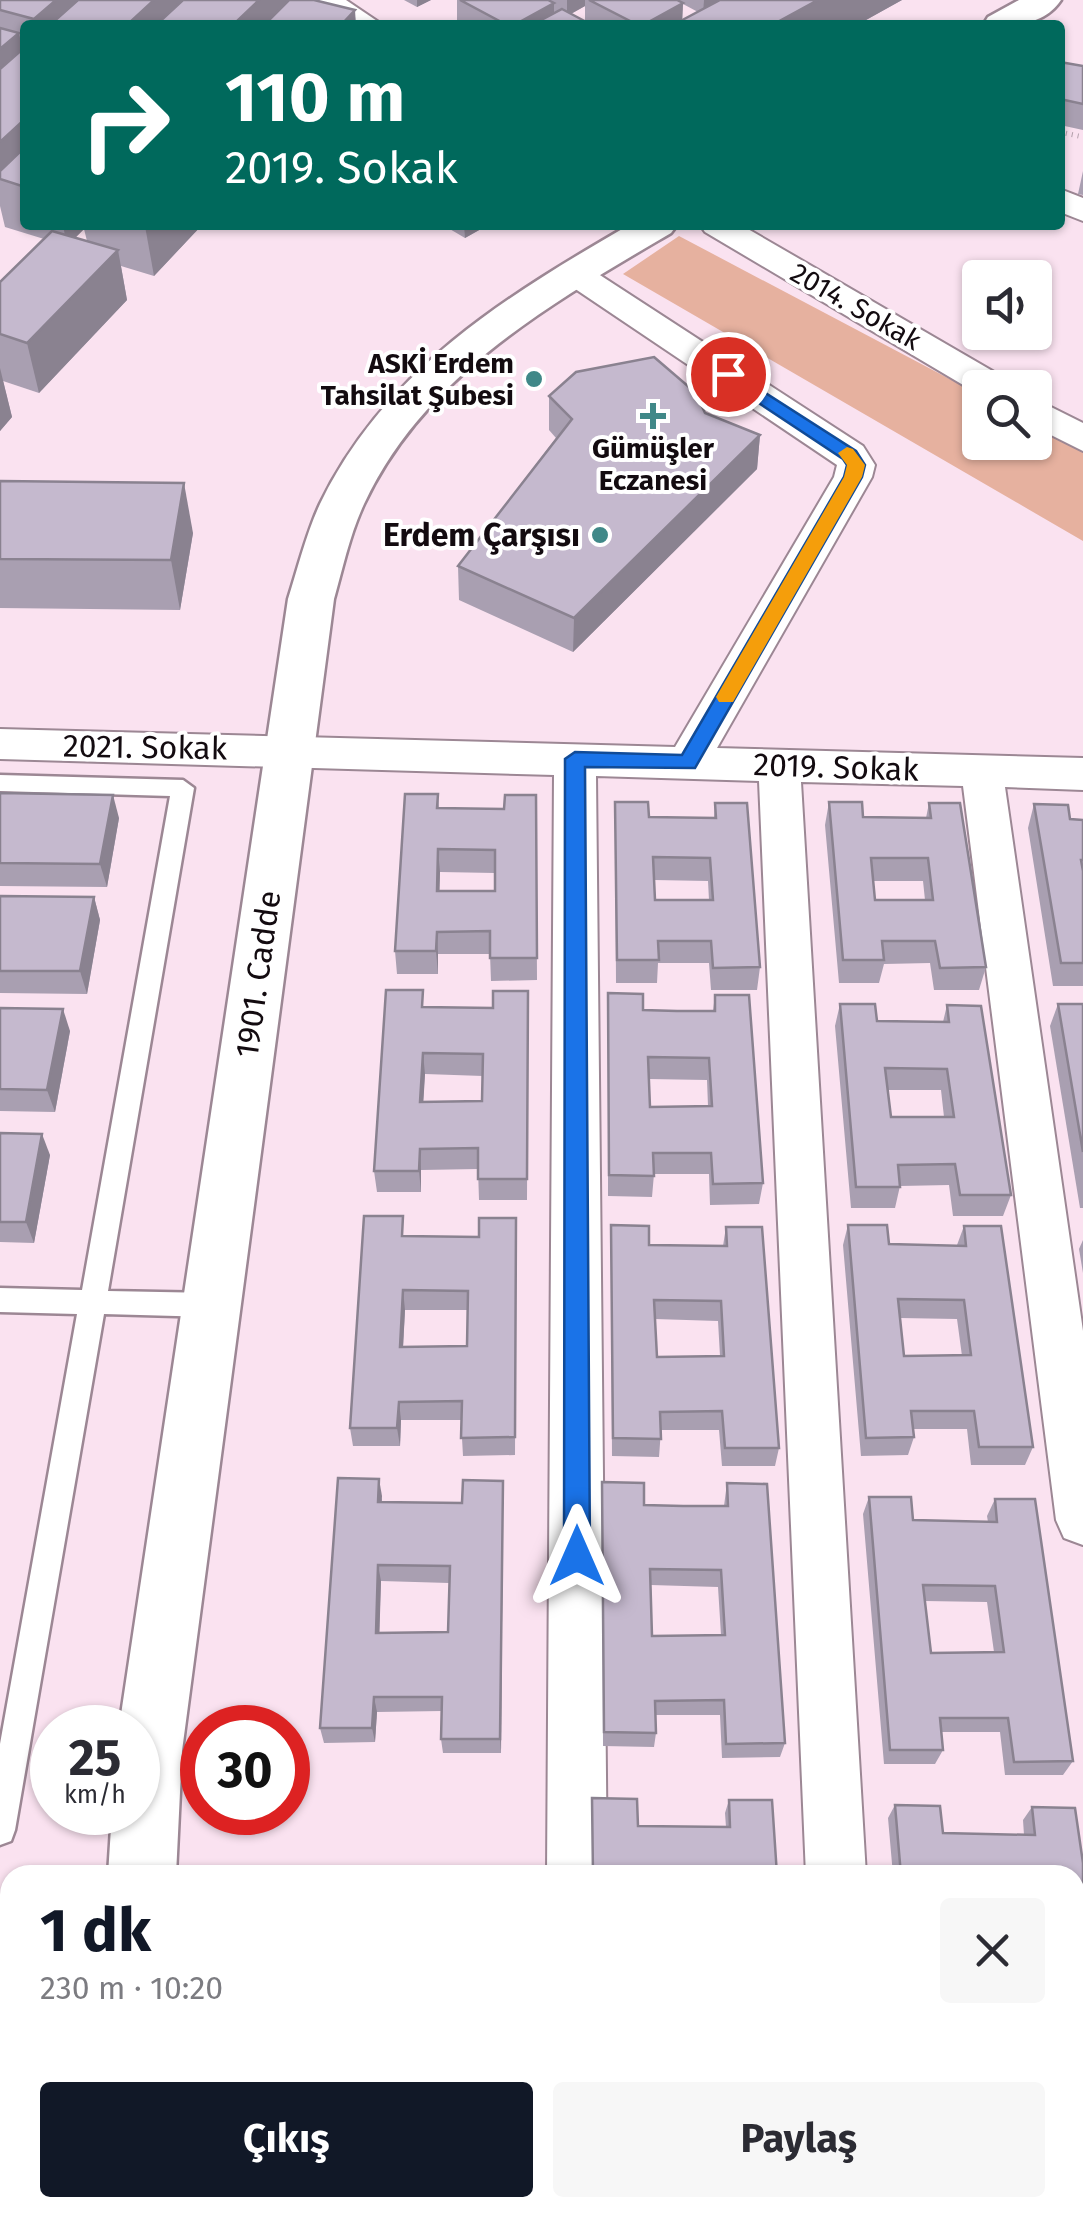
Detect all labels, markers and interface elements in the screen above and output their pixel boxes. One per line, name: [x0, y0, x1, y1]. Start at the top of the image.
text: 110 m: [225, 56, 405, 140]
icon: right: [60, 60, 190, 190]
text: 2019. Sokak: [225, 141, 458, 195]
street label: 2014. Sokak: [785, 256, 927, 357]
map controls: [962, 260, 1052, 460]
button: sound: [962, 260, 1052, 350]
pin: [686, 332, 771, 417]
place label: ASKİ Erdem Tahsilat Şubesi: [321, 347, 514, 413]
icon: arrive: [701, 347, 756, 402]
marker: ASKİ Erdem Tahsilat Şubesi: [523, 368, 545, 390]
button: search: [962, 370, 1052, 460]
marker: Gümüşler Eczanesi: [642, 405, 664, 427]
place label: Gümüşler Eczanesi: [592, 432, 715, 497]
place label: Erdem Çarşısı: [383, 516, 580, 555]
marker: Erdem Çarşısı: [589, 524, 611, 546]
street label: 2021. Sokak: [63, 727, 228, 767]
street label: 2019. Sokak: [753, 745, 920, 789]
street label: 1901. Cadde: [227, 888, 289, 1060]
position arrow: [525, 1504, 629, 1608]
speed limit sign: 30: [180, 1705, 310, 1835]
text: 25: [69, 1728, 121, 1788]
text: km/h: [64, 1780, 126, 1810]
text: 1 dk: [40, 1895, 151, 1967]
button: close: [940, 1898, 1045, 2003]
text: 230 m · 10:20: [40, 1969, 223, 2007]
button: Çıkış: [40, 2082, 533, 2197]
button: Paylaş: [553, 2082, 1045, 2197]

